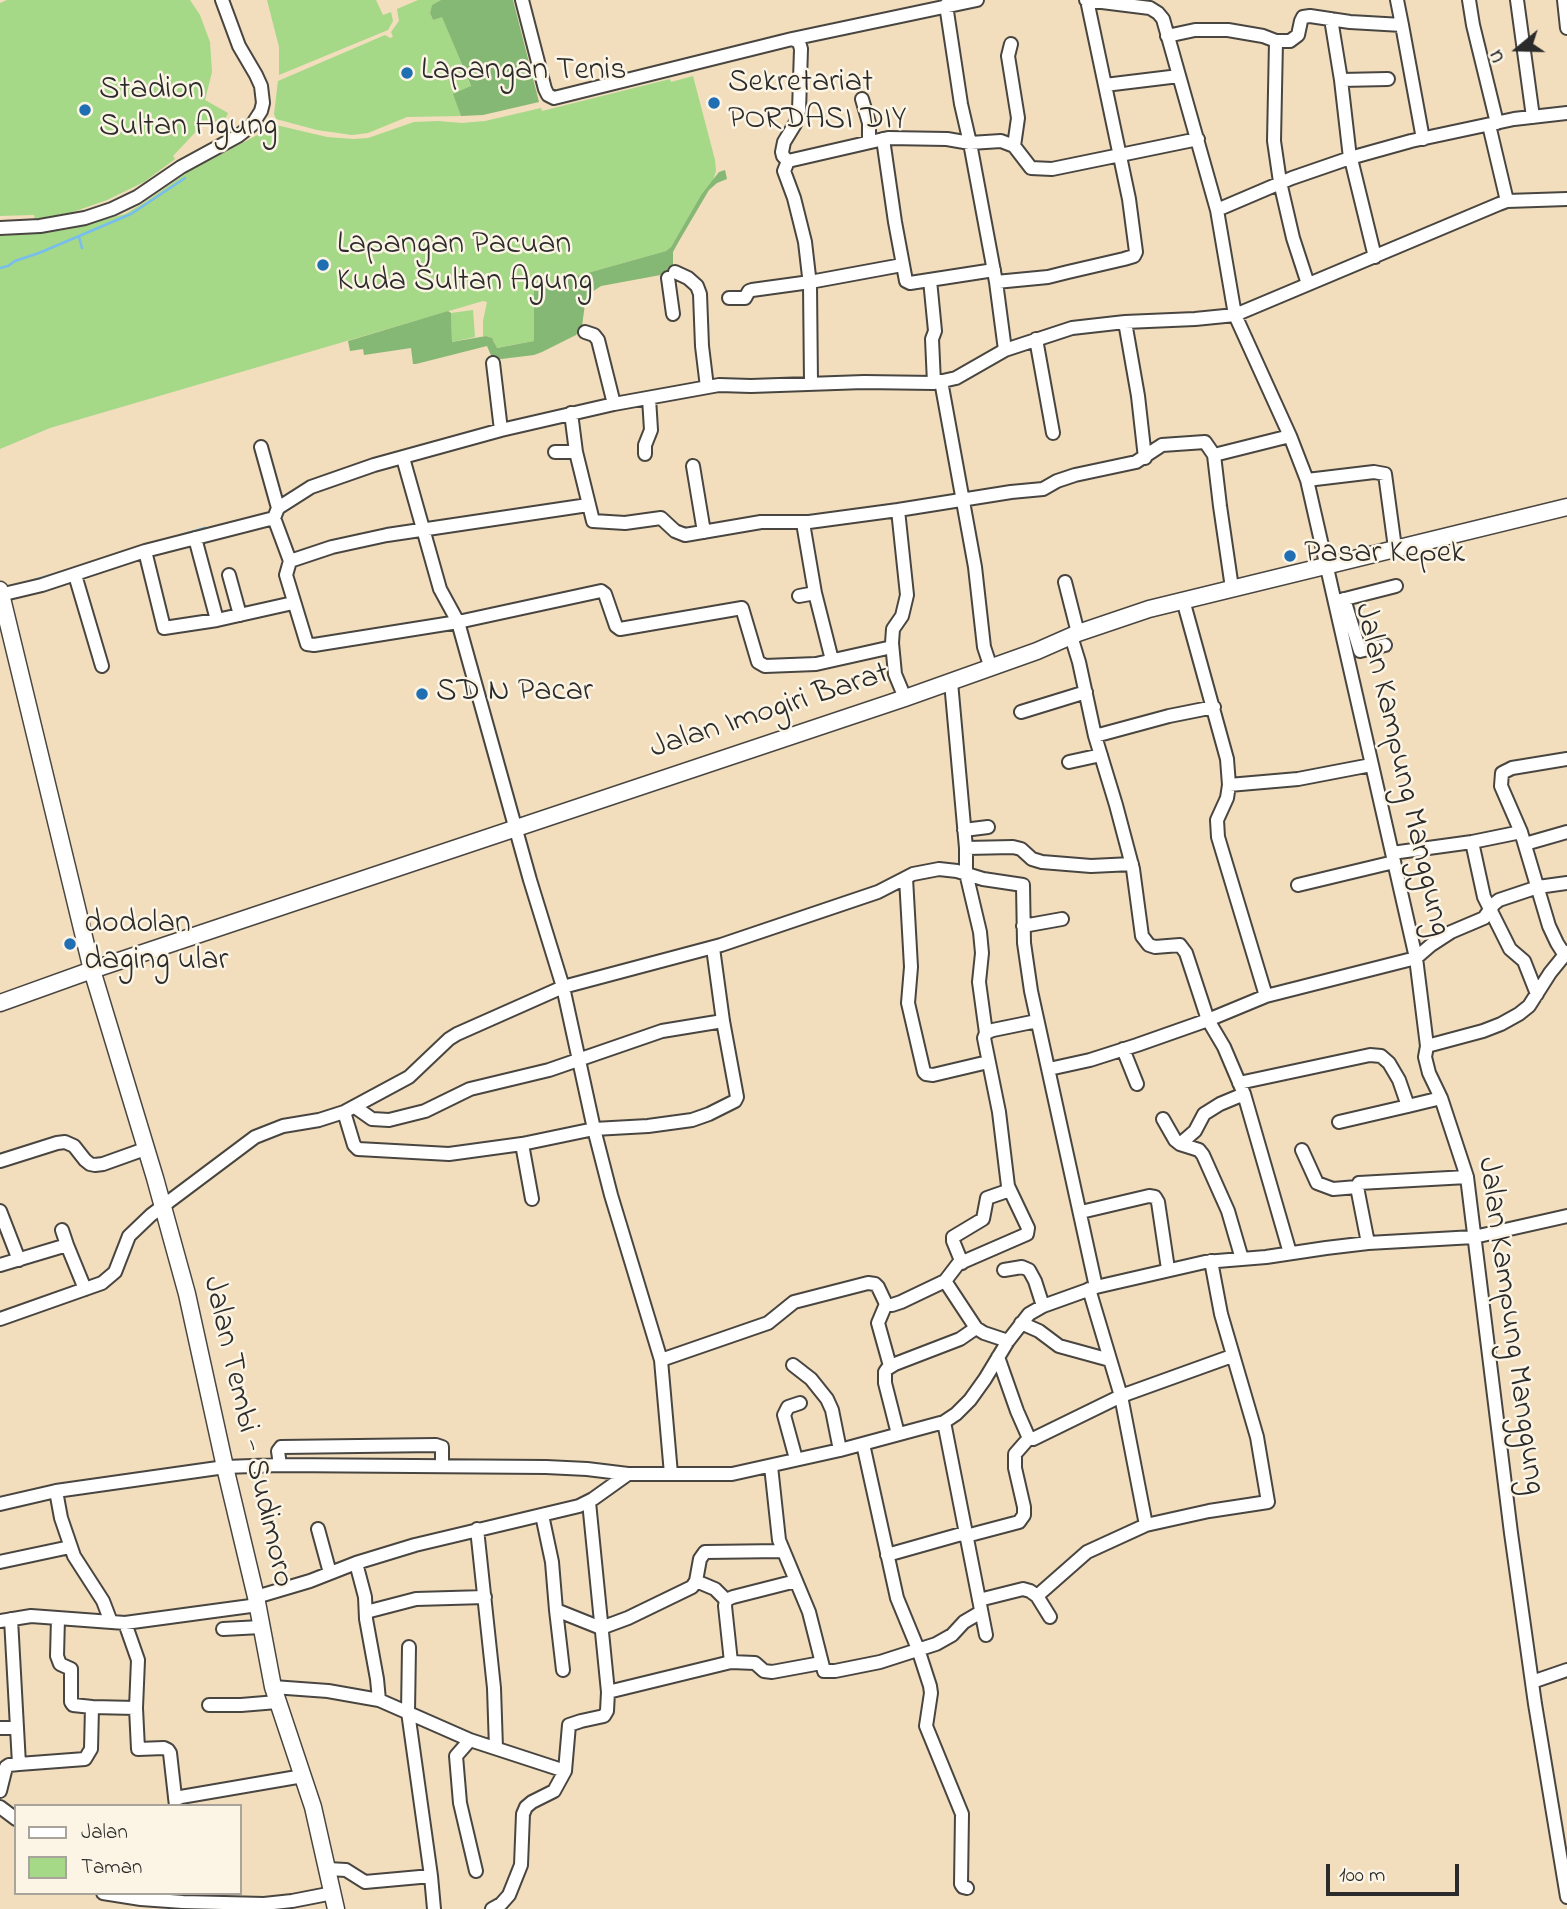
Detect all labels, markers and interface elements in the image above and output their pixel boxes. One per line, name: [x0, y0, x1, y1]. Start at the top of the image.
north arrow: [1483, 14, 1553, 84]
text: U: [1483, 46, 1512, 66]
place label: Lapangan Tenis: [421, 54, 627, 92]
marker: Lapangan Tenis: [399, 65, 415, 81]
place label: Sekretariat PORDASI DIY: [728, 66, 906, 141]
place label: Stadion Sultan Agung: [99, 73, 277, 148]
marker: Sekretariat PORDASI DIY: [706, 95, 722, 111]
marker: Stadion Sultan Agung: [77, 102, 93, 118]
place label: Lapangan Pacuan Kuda Sultan Agung: [337, 228, 592, 303]
marker: Lapangan Pacuan Kuda Sultan Agung: [315, 257, 331, 273]
place label: Pasar Kepek: [1304, 537, 1465, 575]
marker: Pasar Kepek: [1282, 548, 1298, 564]
street label: Jalan Kampung Manggung: [1343, 600, 1457, 940]
street label: Jalan Imogiri Barat: [646, 656, 894, 770]
place label: SD N Pacar: [436, 675, 593, 713]
marker: SD N Pacar: [414, 686, 430, 702]
place label: dodolan daging ular: [84, 907, 228, 982]
marker: dodolan daging ular: [62, 936, 78, 952]
street label: Jalan Kampung Manggung: [1466, 1155, 1552, 1497]
street label: Jalan Tembi - Sudimoro: [192, 1273, 300, 1591]
legend: [14, 1804, 242, 1895]
text: Jalan: [81, 1818, 128, 1848]
scale bar: [1329, 1850, 1462, 1894]
text: Taman: [81, 1853, 142, 1883]
text: 100 m: [1339, 1861, 1385, 1891]

